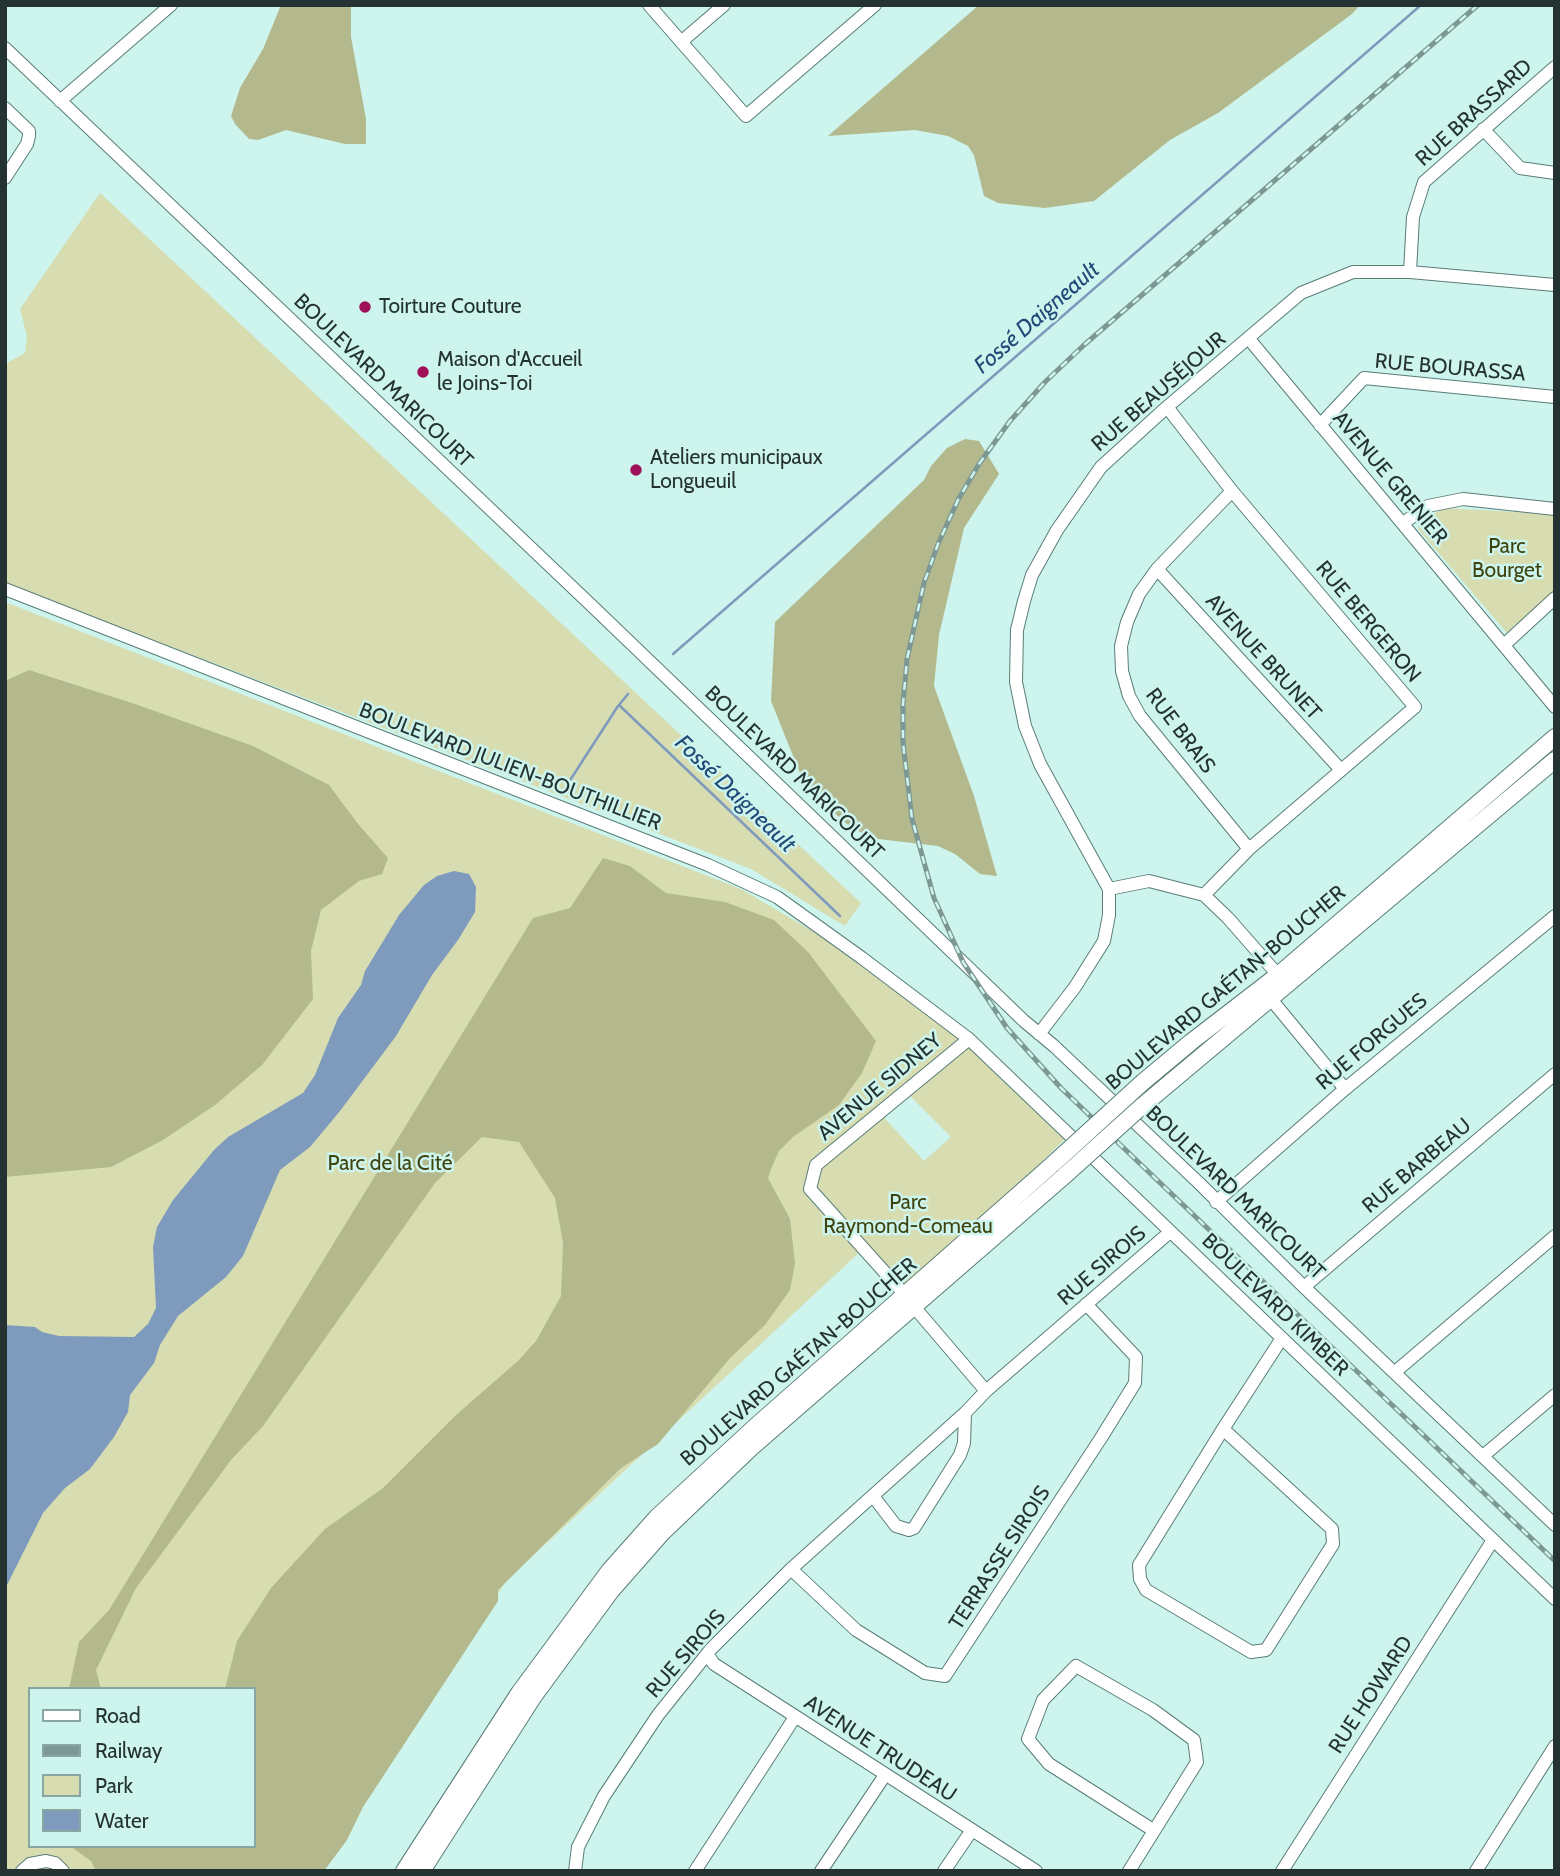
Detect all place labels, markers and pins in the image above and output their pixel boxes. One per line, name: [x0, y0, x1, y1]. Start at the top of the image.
place label: Toirture Couture: [379, 294, 521, 320]
marker: Toirture Couture: [357, 299, 373, 315]
place label: Maison d'Accueil le Joins-Toi: [437, 347, 582, 397]
marker: Maison d'Accueil le Joins-Toi: [415, 364, 431, 380]
place label: Ateliers municipaux Longueuil: [650, 445, 823, 495]
marker: Ateliers municipaux Longueuil: [628, 462, 644, 478]

